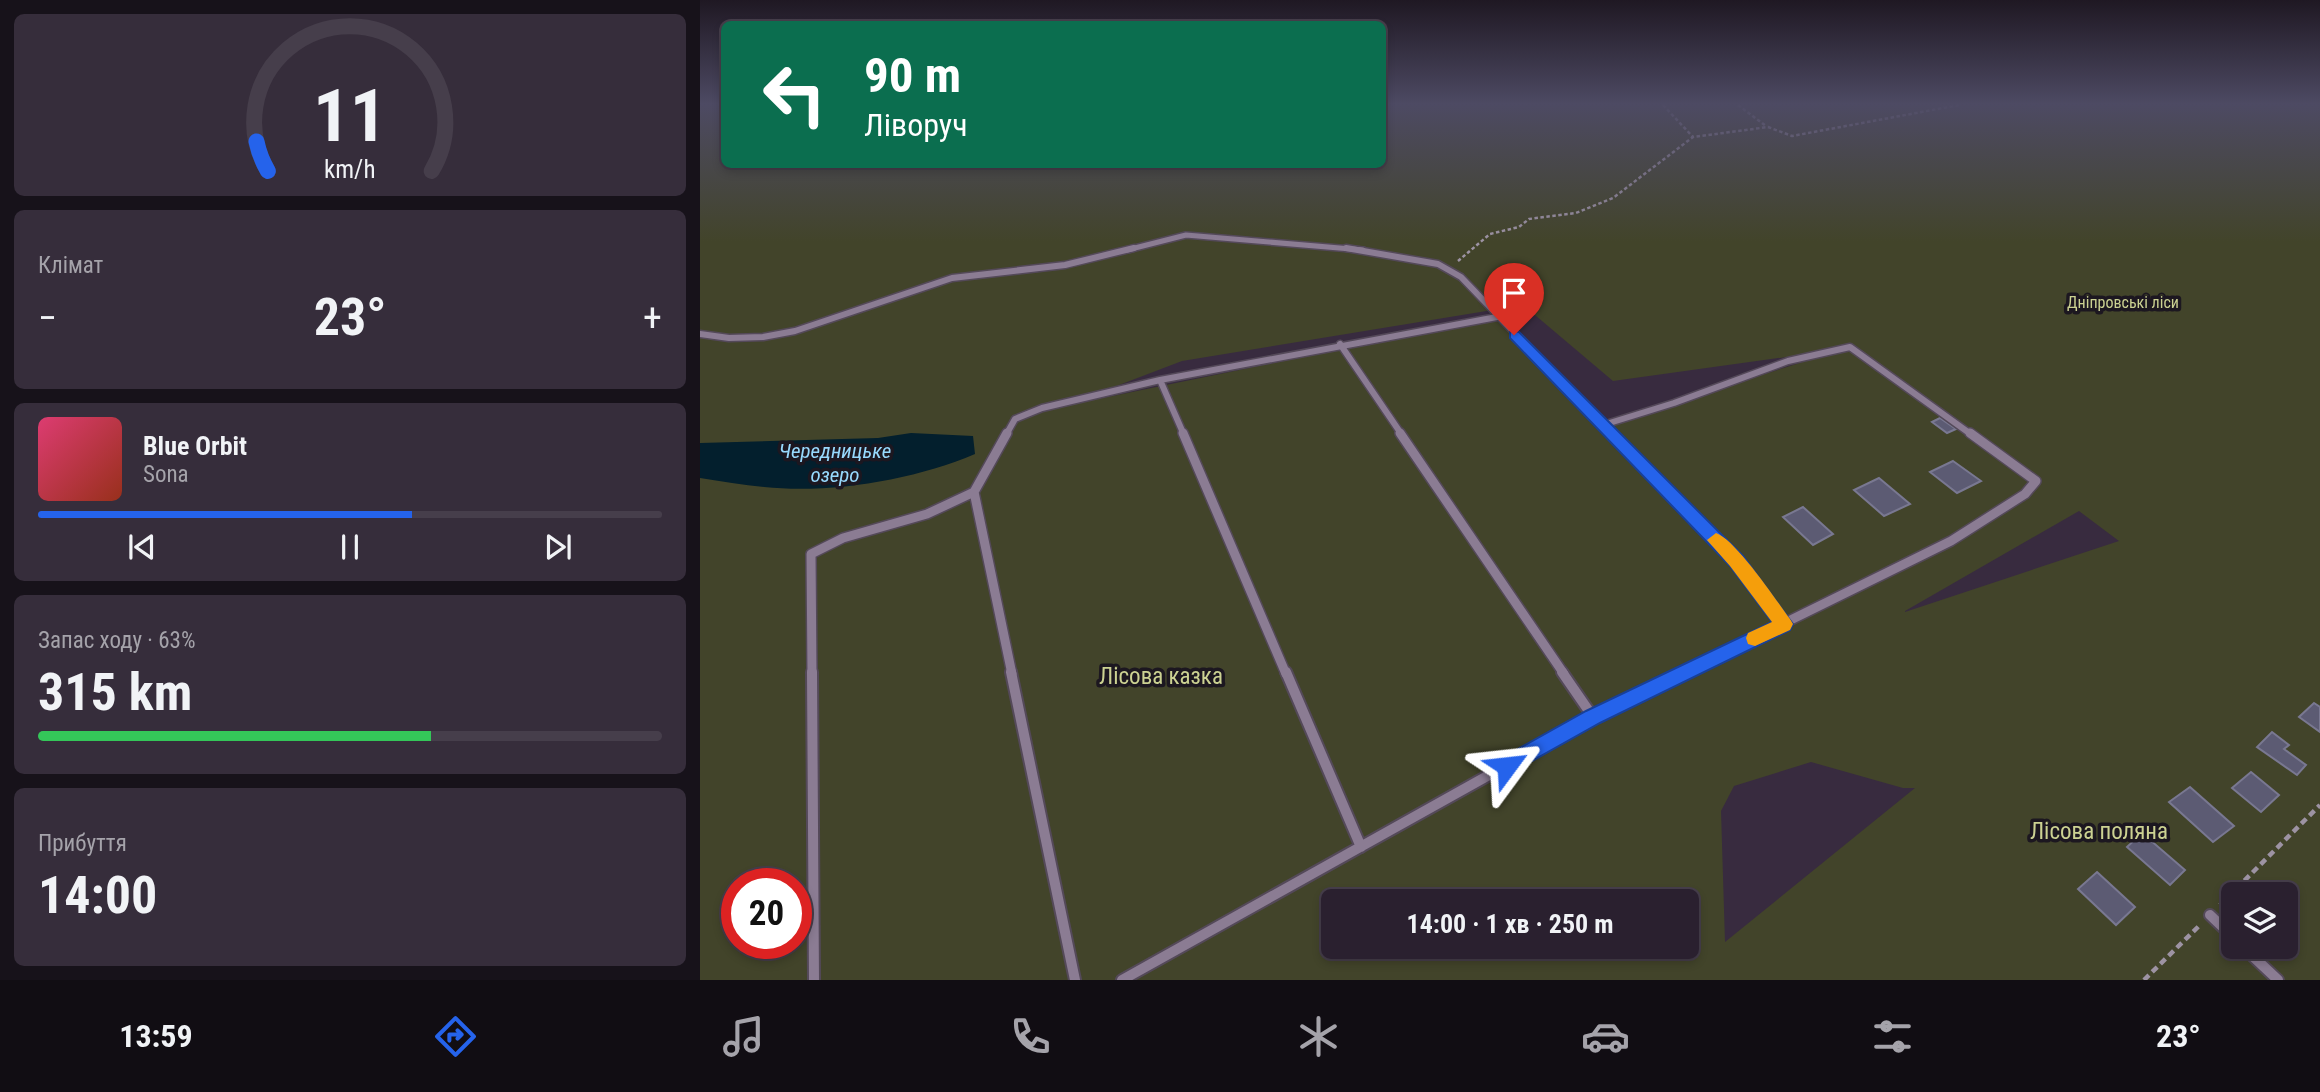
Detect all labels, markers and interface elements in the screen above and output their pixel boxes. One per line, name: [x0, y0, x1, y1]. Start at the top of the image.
text: 90 m: [864, 47, 961, 104]
icon: left: [749, 49, 840, 140]
text: 11: [313, 73, 387, 159]
text: Ліворуч: [864, 106, 968, 144]
text: km/h: [324, 155, 376, 184]
text: Клімат: [38, 252, 103, 279]
pin: [1484, 263, 1544, 335]
icon: arrive: [1495, 274, 1533, 312]
text: 23°: [314, 287, 386, 348]
park label: Дніпровські ліси: [2067, 293, 2179, 312]
text: −: [38, 296, 57, 340]
text: +: [643, 296, 662, 340]
text: Blue Orbit: [143, 431, 247, 461]
water label: Чередницьке озеро: [779, 439, 891, 487]
text: Sona: [143, 461, 189, 488]
icon: previous: [123, 528, 161, 566]
icon: pause: [331, 528, 369, 566]
icon: next: [539, 528, 577, 566]
text: Запас ходу · 63%: [38, 627, 196, 654]
text: 315 km: [38, 662, 192, 723]
park label: Лісова казка: [1099, 663, 1223, 690]
position arrow: [1470, 729, 1544, 803]
park label: Лісова поляна: [2030, 818, 2168, 845]
text: Прибуття: [38, 830, 127, 857]
text: 14:00: [38, 865, 157, 926]
speed limit sign: 20: [721, 868, 812, 959]
map controls: [2221, 882, 2298, 959]
button: layers: [2221, 882, 2298, 959]
text: 14:00 · 1 хв · 250 m: [1407, 909, 1613, 939]
icon: directions: [431, 1012, 480, 1061]
icon: music: [719, 1012, 768, 1061]
icon: phone: [1006, 1012, 1055, 1061]
icon: climate: [1294, 1012, 1343, 1061]
icon: car: [1581, 1012, 1630, 1061]
icon: filters: [1868, 1012, 1917, 1061]
text: 13:59: [119, 1017, 193, 1055]
text: 23°: [2156, 1017, 2201, 1055]

